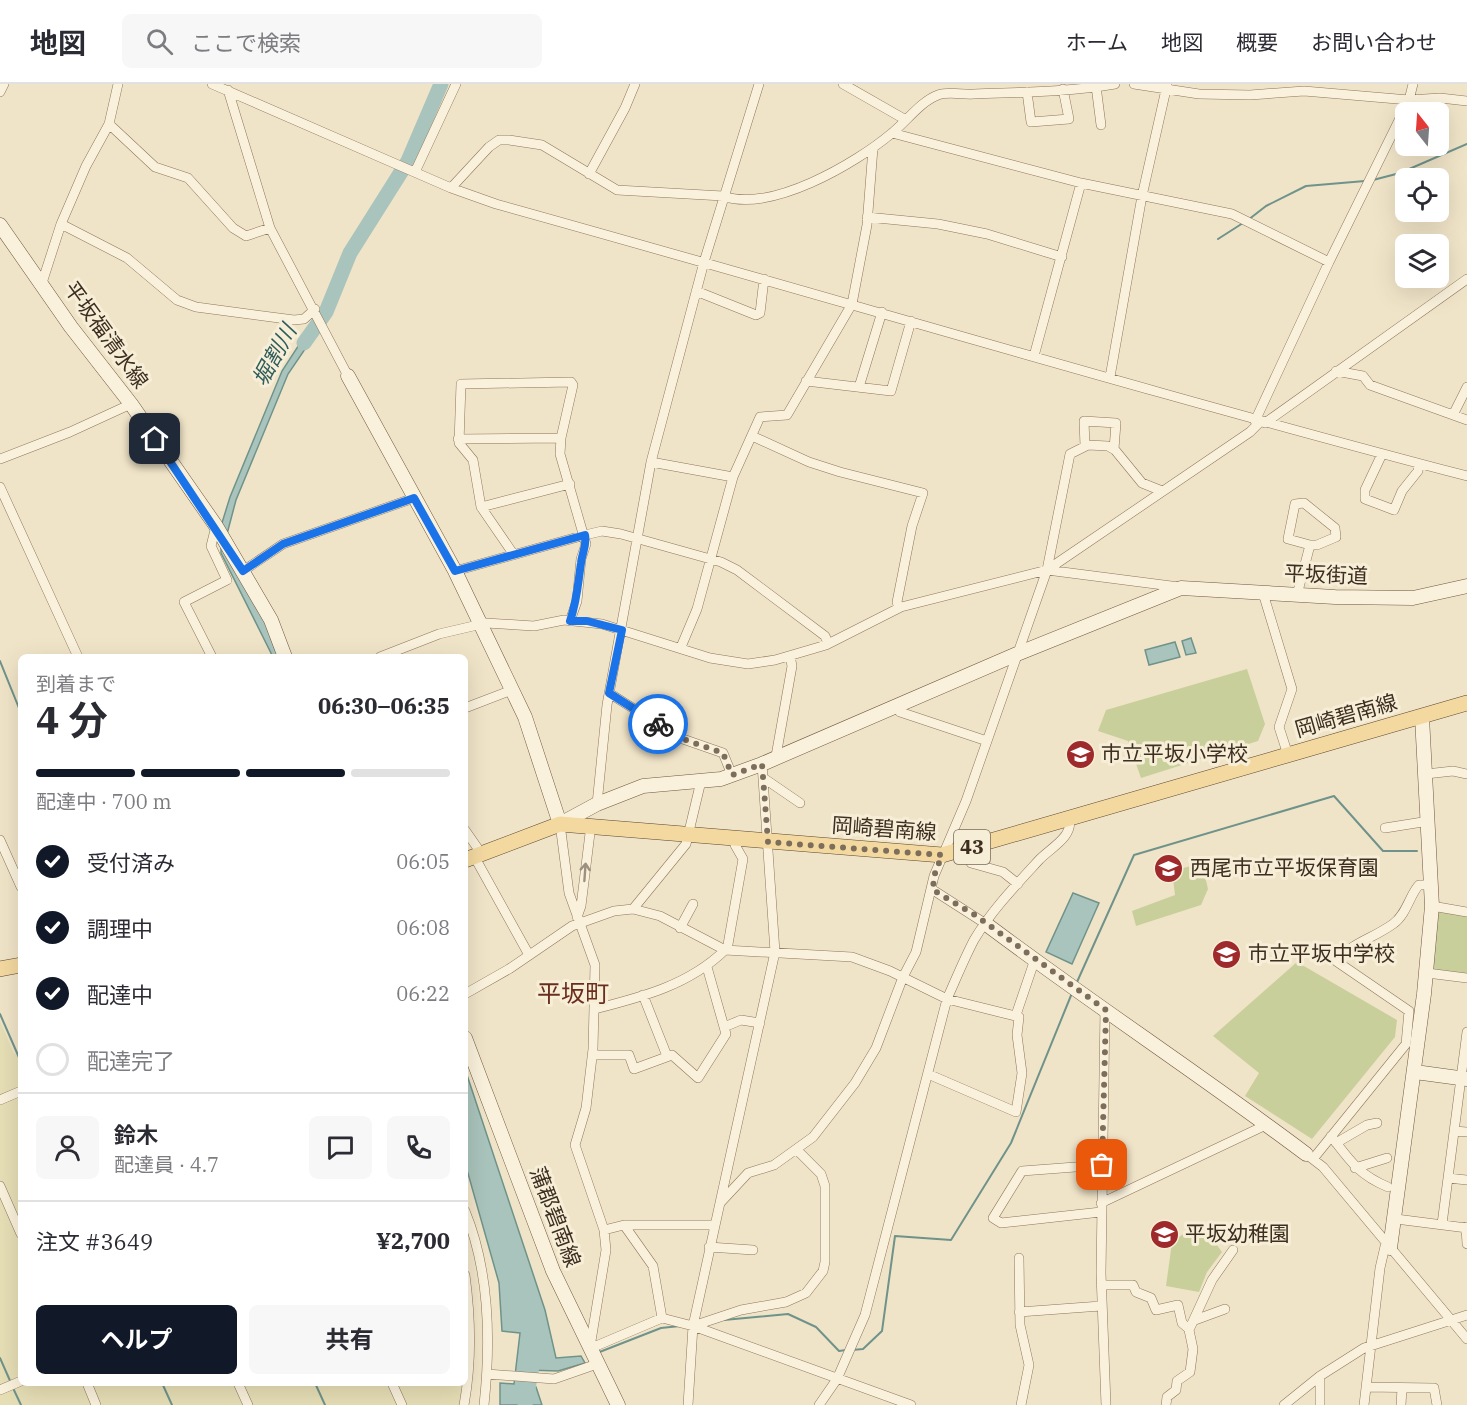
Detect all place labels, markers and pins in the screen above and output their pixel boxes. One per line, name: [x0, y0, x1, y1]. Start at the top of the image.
pin: [129, 413, 180, 464]
school or university icon: 市立平坂小学校: [1064, 738, 1096, 770]
place label: 市立平坂小学校: [1101, 739, 1248, 767]
school or university icon: 西尾市立平坂保育園: [1153, 852, 1185, 884]
place label: 西尾市立平坂保育園: [1190, 853, 1379, 881]
school or university icon: 市立平坂中学校: [1211, 938, 1243, 970]
place label: 市立平坂中学校: [1248, 939, 1395, 967]
pin: [1076, 1139, 1127, 1190]
school or university icon: 平坂幼稚園: [1148, 1218, 1180, 1250]
place label: 平坂幼稚園: [1185, 1219, 1290, 1247]

